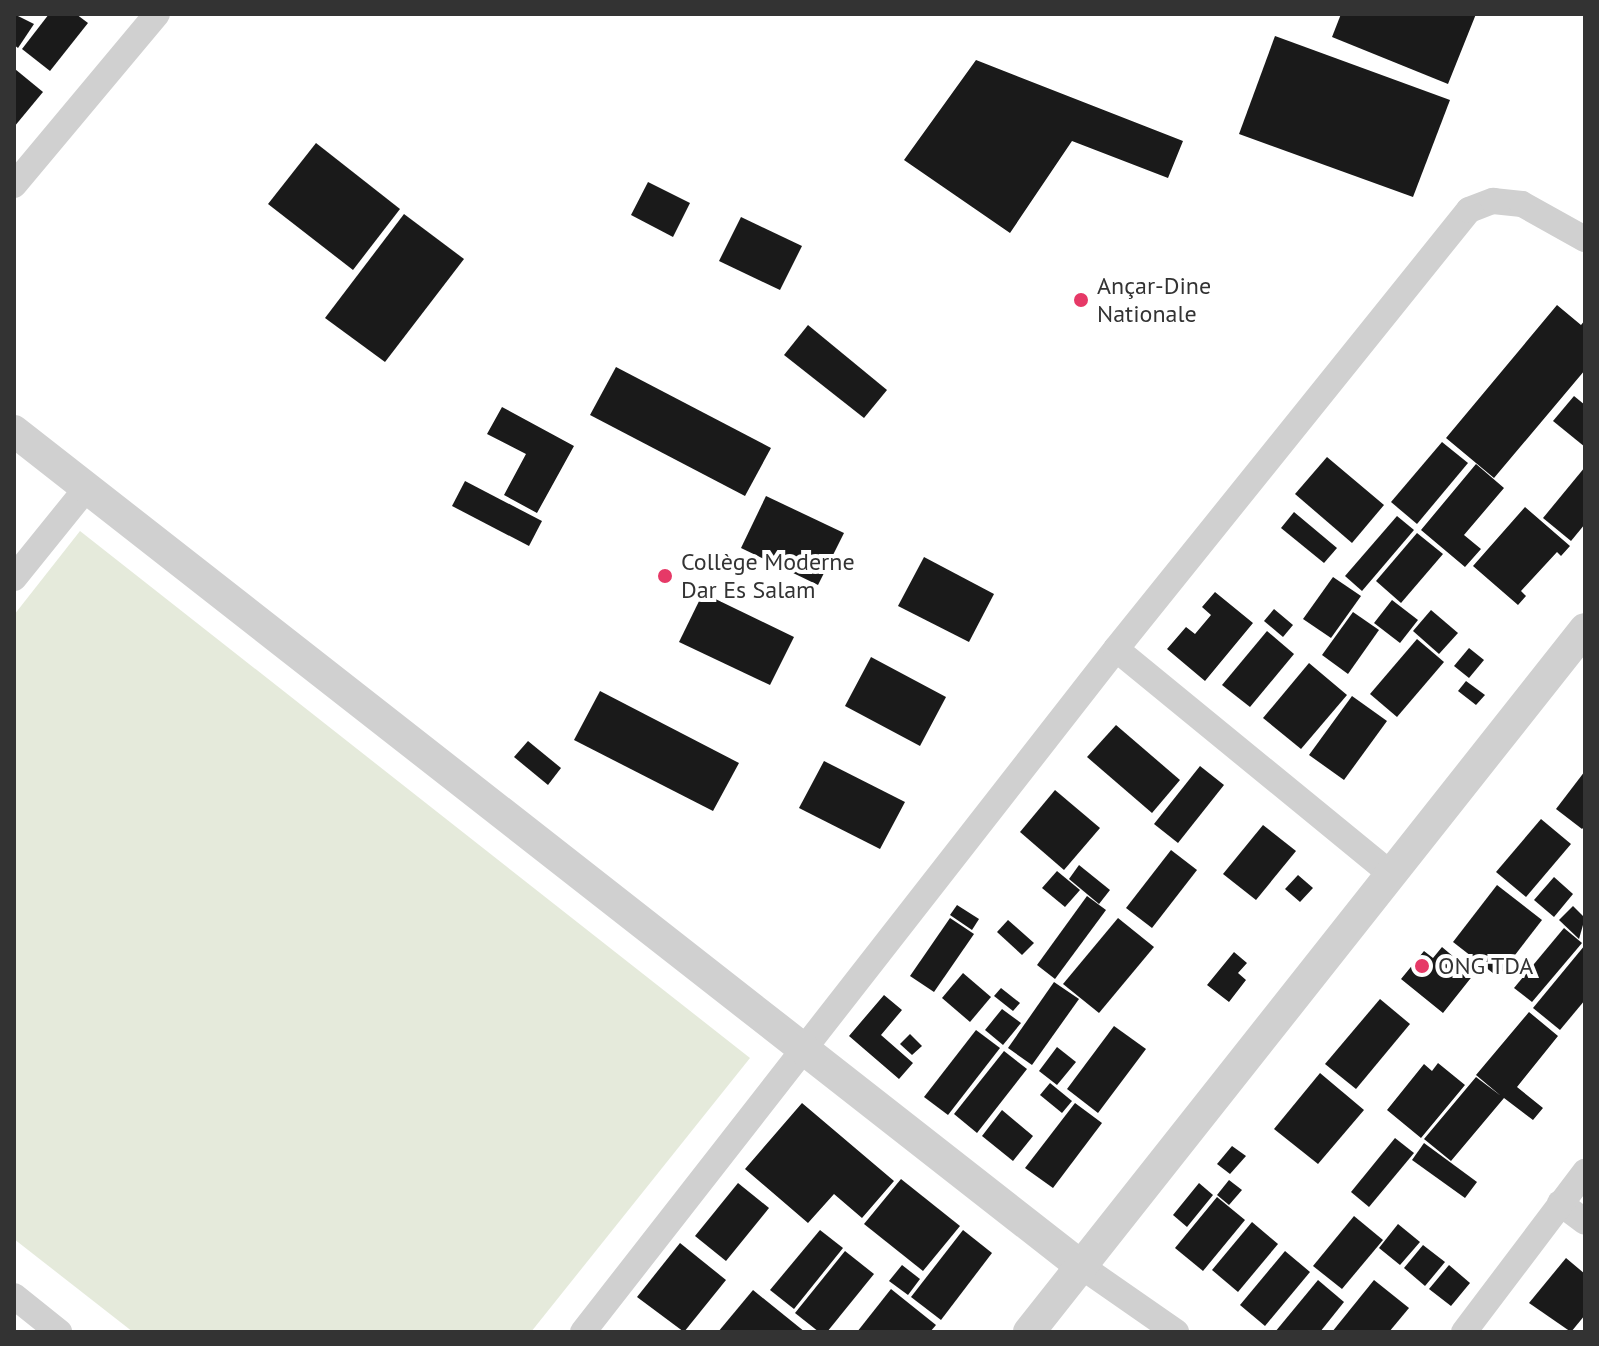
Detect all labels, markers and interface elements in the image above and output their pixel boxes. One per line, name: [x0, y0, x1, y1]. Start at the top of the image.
place label: Ançar-Dine Nationale: [1097, 272, 1211, 328]
marker: Ançar-Dine Nationale: [1072, 291, 1090, 309]
place label: Collège Moderne Dar Es Salam: [681, 548, 855, 604]
marker: Collège Moderne Dar Es Salam: [656, 567, 674, 585]
place label: ONG TDA: [1438, 952, 1534, 980]
marker: ONG TDA: [1413, 957, 1431, 975]

